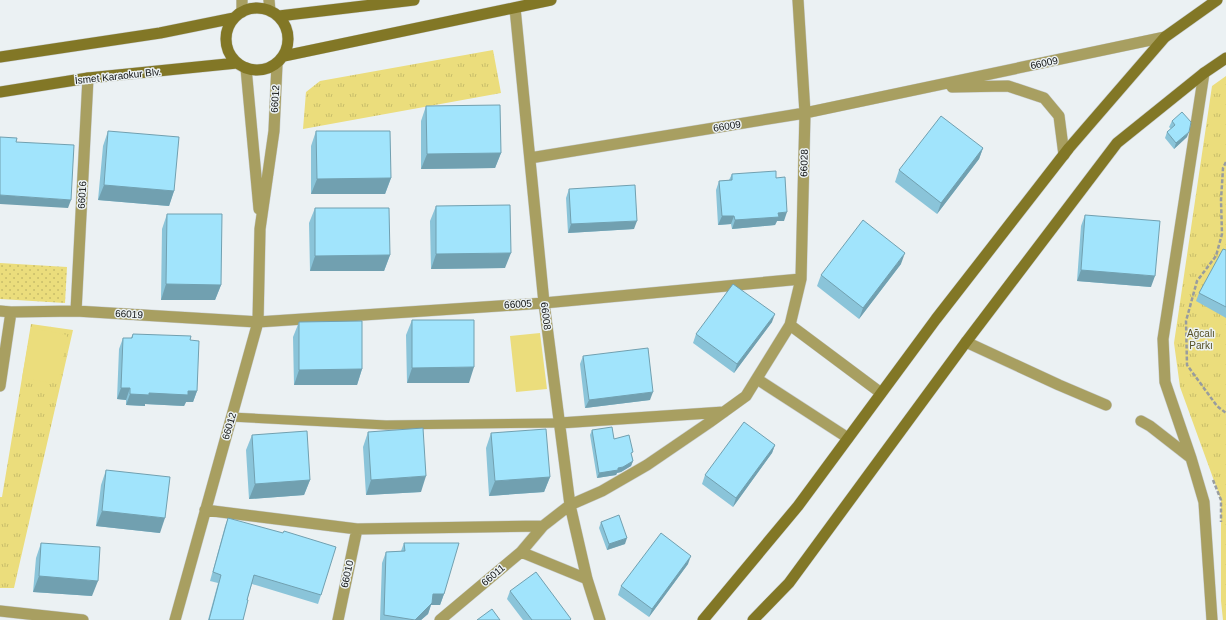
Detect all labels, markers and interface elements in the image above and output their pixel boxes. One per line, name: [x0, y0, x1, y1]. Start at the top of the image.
street label: 66009: [1029, 55, 1059, 71]
street label: İsmet Karaokur Blv.: [74, 65, 162, 86]
street label: 66012: [269, 84, 281, 113]
street label: 66009: [712, 118, 742, 134]
street label: 66028: [798, 149, 810, 177]
street label: 66016: [76, 180, 88, 209]
street label: 66005: [504, 298, 533, 310]
street label: 66008: [539, 302, 553, 331]
street label: 66019: [115, 308, 144, 320]
park label: Ağcalı Parkı: [1187, 328, 1215, 351]
street label: 66012: [220, 411, 238, 441]
street label: 66010: [339, 559, 355, 589]
street label: 66011: [479, 562, 507, 588]

